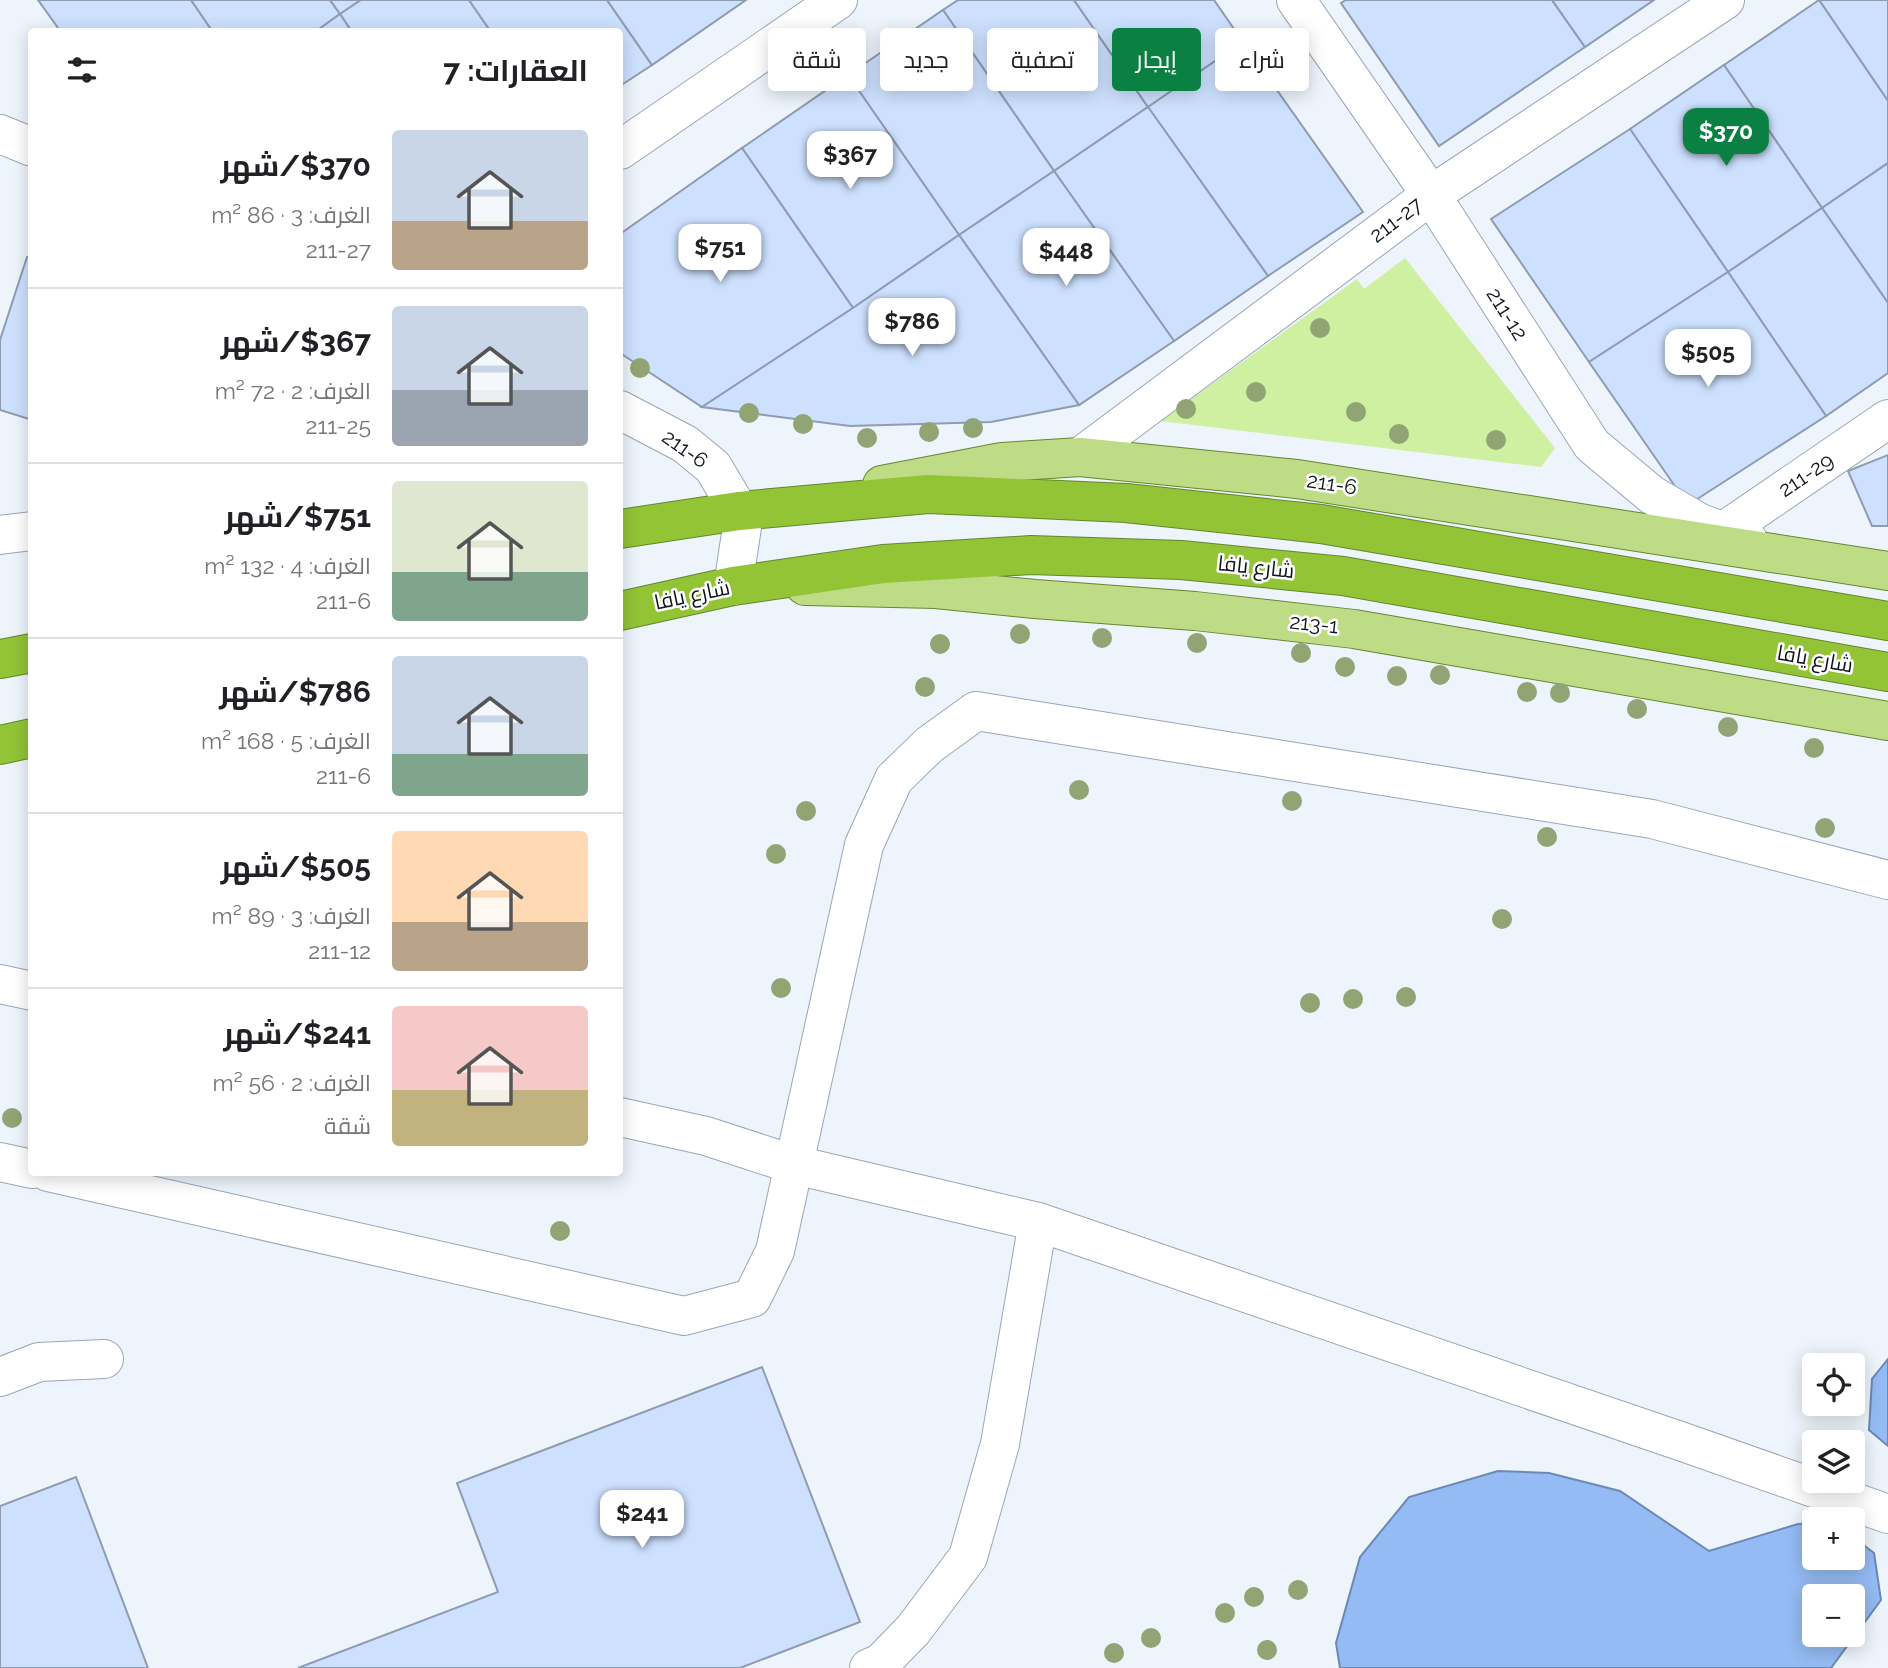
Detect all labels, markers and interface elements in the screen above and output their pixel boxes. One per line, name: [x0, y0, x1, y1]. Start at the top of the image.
chip: شقة: [768, 28, 866, 91]
chip: جديد: [880, 28, 973, 91]
chip: تصفية: [987, 28, 1098, 91]
chip: إيجار: [1112, 28, 1201, 91]
chip: شراء: [1215, 28, 1309, 91]
icon: filters: [63, 51, 101, 89]
text: العقارات: 7: [443, 53, 588, 88]
pin: $370: [1685, 108, 1767, 168]
text: $370: [1699, 117, 1753, 144]
pin: $367: [809, 132, 891, 191]
text: $367: [823, 140, 877, 167]
text: $370/شهر: [221, 148, 371, 183]
icon: home: [448, 158, 532, 242]
street label: 211-27: [1364, 191, 1428, 248]
text: الغرف: 3 · 86 m²: [211, 201, 371, 228]
pin: $751: [679, 224, 761, 284]
pin: $448: [1025, 229, 1107, 288]
text: $751: [694, 233, 746, 260]
text: 211-27: [306, 236, 371, 263]
text: $448: [1039, 237, 1093, 264]
street label: 211-12: [1482, 283, 1533, 345]
pin: $786: [871, 298, 953, 358]
text: $786: [884, 307, 940, 334]
text: $367/شهر: [221, 324, 371, 359]
pin: $505: [1667, 330, 1749, 389]
icon: home: [448, 334, 532, 418]
text: $505: [1681, 338, 1735, 365]
text: الغرف: 2 · 72 m²: [215, 377, 371, 404]
text: 211-25: [305, 412, 371, 439]
street label: 211-6: [658, 424, 713, 473]
street label: 211-29: [1774, 447, 1838, 502]
street label: 211-6: [1305, 467, 1359, 500]
text: $751/شهر: [224, 499, 371, 534]
icon: home: [448, 509, 532, 593]
street label: شارع يافا: [1216, 550, 1296, 585]
text: الغرف: 4 · 132 m²: [204, 552, 371, 579]
street label: شارع يافا: [652, 574, 732, 617]
text: 211-6: [316, 587, 371, 614]
street label: 213-1: [1288, 609, 1340, 638]
street label: شارع يافا: [1775, 640, 1855, 679]
text: $786/شهر: [219, 674, 371, 709]
icon: home: [448, 684, 532, 768]
text: الغرف: 5 · 168 m²: [201, 727, 371, 754]
text: 211-6: [316, 762, 371, 789]
text: $505/شهر: [221, 849, 371, 884]
icon: home: [448, 859, 532, 943]
text: الغرف: 3 · 89 m²: [212, 902, 371, 929]
text: 211-12: [308, 937, 371, 964]
text: $241/شهر: [223, 1016, 371, 1051]
icon: home: [448, 1034, 532, 1118]
text: الغرف: 2 · 56 m²: [213, 1069, 371, 1096]
text: شقة: [324, 1112, 371, 1139]
map controls: [1802, 1353, 1865, 1647]
button: locate: [1802, 1353, 1865, 1416]
button: layers: [1802, 1430, 1865, 1493]
pin: $241: [601, 1490, 683, 1550]
text: $241: [616, 1499, 668, 1526]
button: +: [1802, 1507, 1865, 1570]
button: −: [1802, 1584, 1865, 1647]

